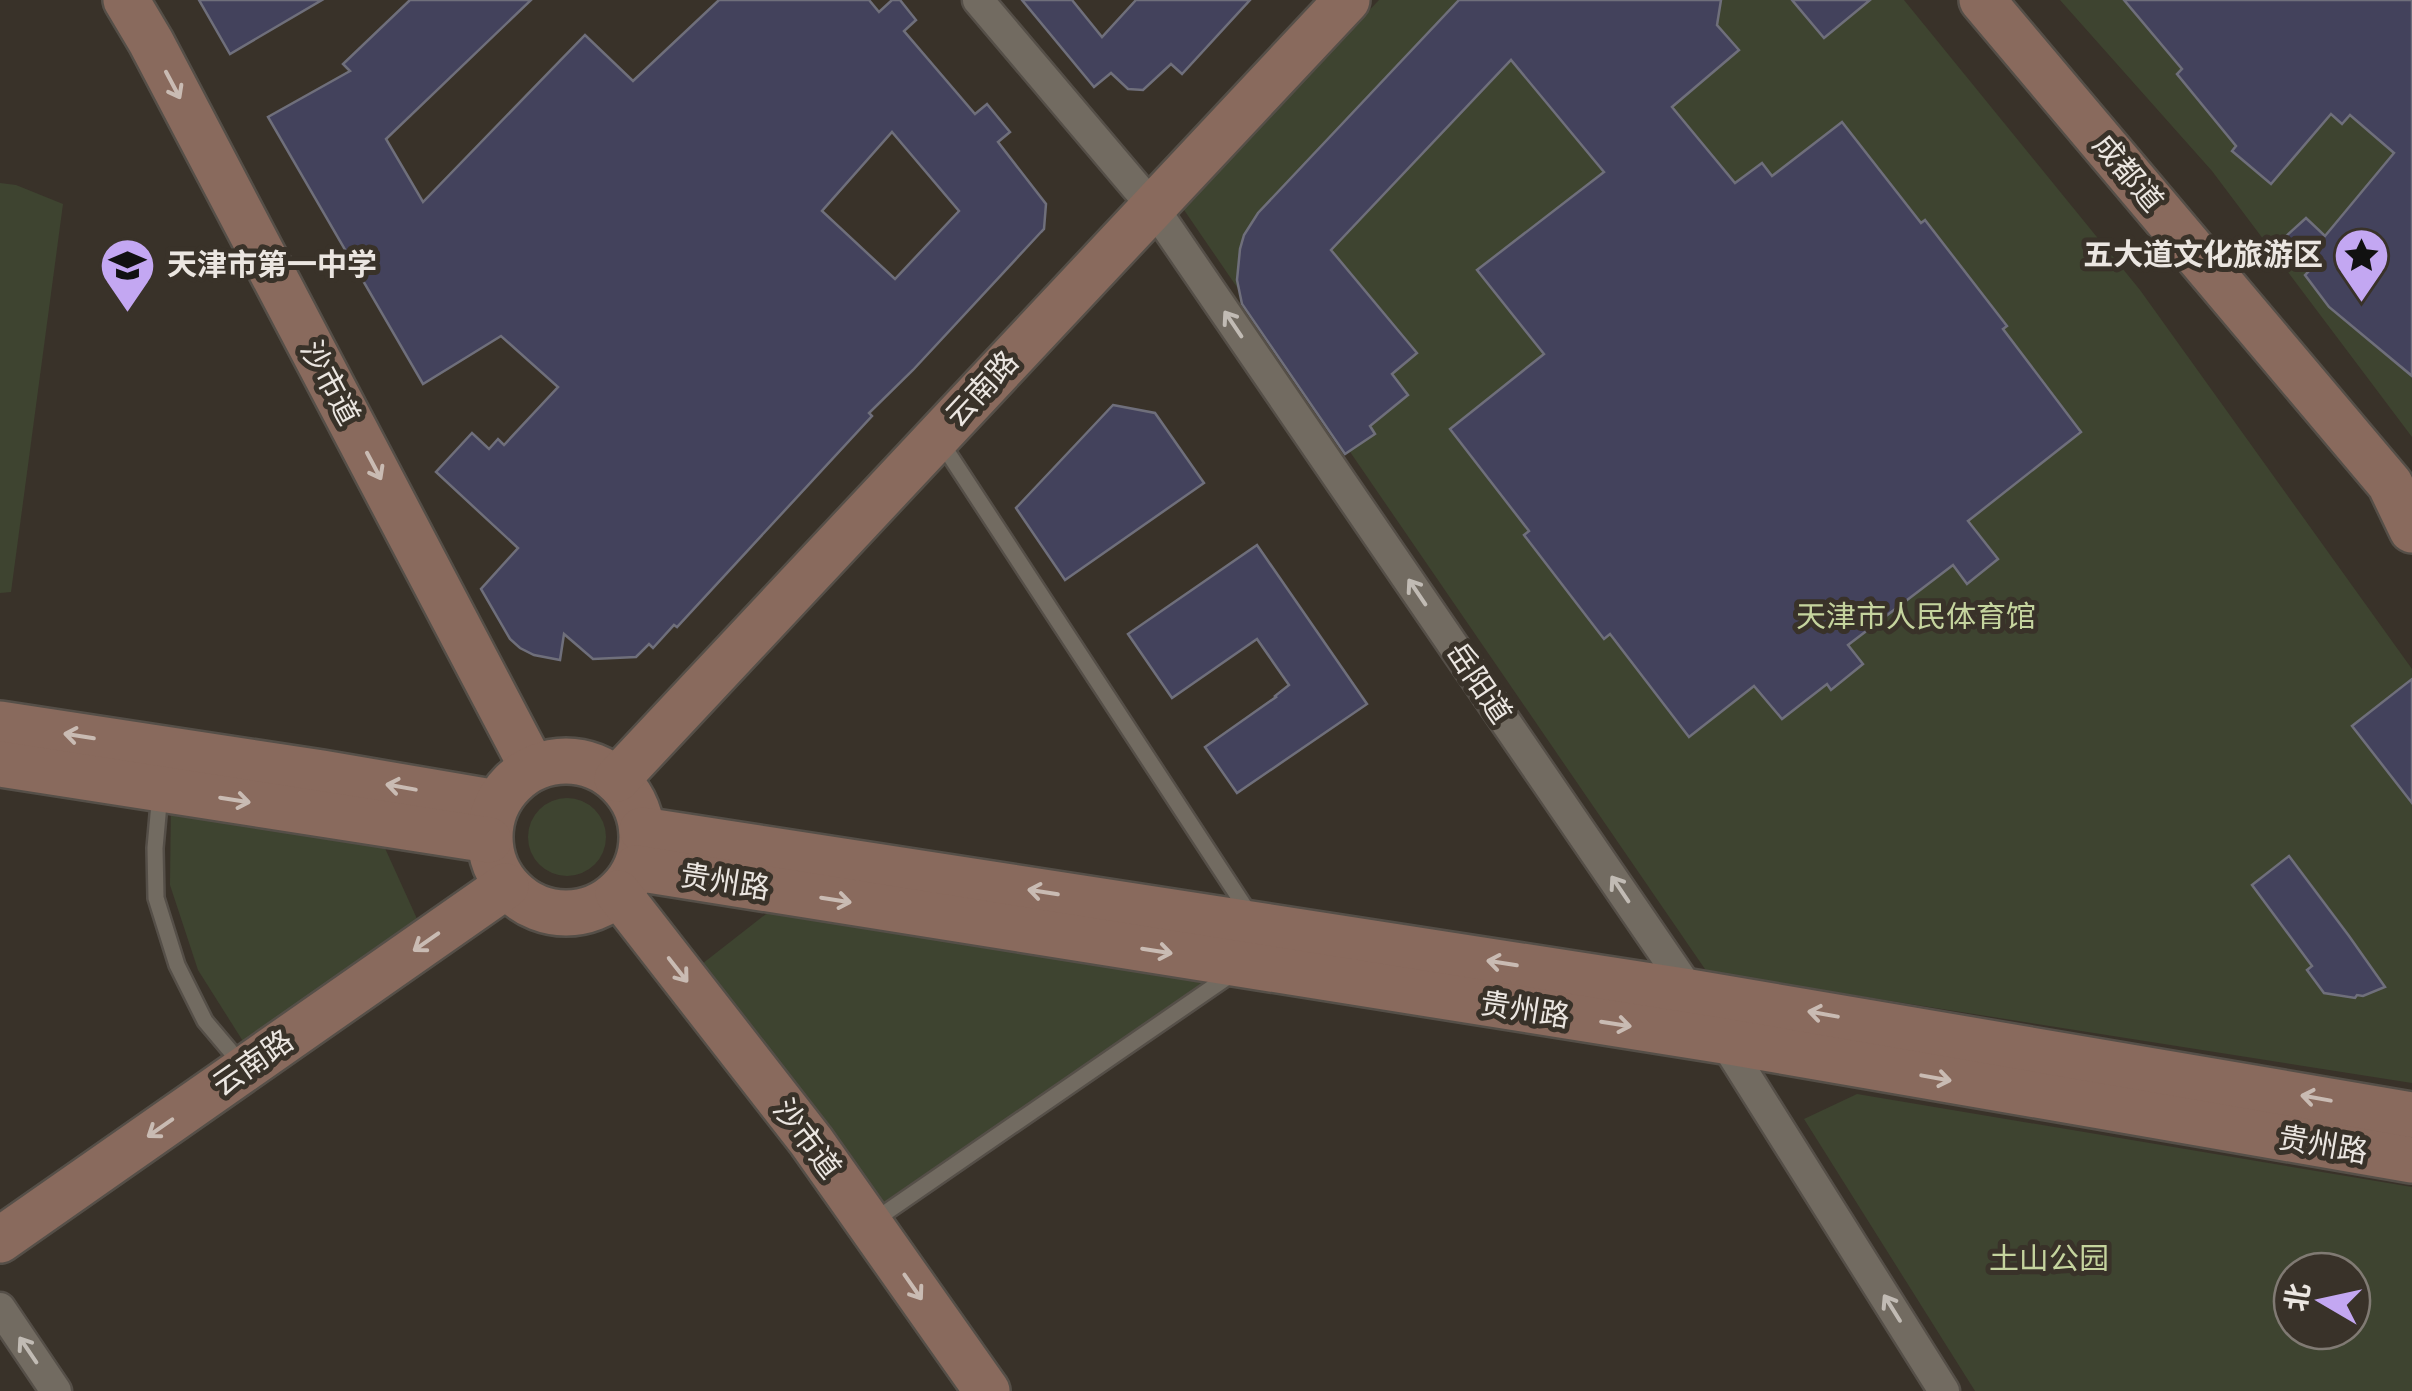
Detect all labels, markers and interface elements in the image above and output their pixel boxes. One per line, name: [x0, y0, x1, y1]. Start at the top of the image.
one-way arrow: [164, 70, 184, 100]
street label: 成都道: [2085, 124, 2174, 220]
place icon: 五大道文化旅游区: [2332, 225, 2392, 304]
place label: 五大道文化旅游区: [2083, 233, 2323, 274]
school or university icon: 天津市第一中学: [98, 235, 158, 314]
place label: 天津市第一中学: [167, 243, 377, 284]
one-way arrow: [1223, 310, 1244, 338]
street label: 沙市道: [292, 333, 371, 432]
street label: 云南路: [935, 341, 1027, 435]
one-way arrow: [364, 450, 384, 480]
one-way arrow: [1407, 579, 1428, 606]
park label: 天津市人民体育馆: [1796, 595, 2036, 636]
street label: 岳阳道: [1438, 633, 1522, 731]
one-way arrow: [64, 727, 96, 745]
one-way arrow: [385, 777, 417, 796]
one-way arrow: [218, 792, 250, 810]
street label: 贵州路: [678, 853, 773, 908]
one-way arrow: [1610, 876, 1631, 903]
one-way arrow: [1027, 882, 1059, 901]
one-way arrow: [819, 891, 852, 910]
one-way arrow: [413, 931, 440, 952]
one-way arrow: [1140, 942, 1173, 961]
one-way arrow: [1486, 953, 1519, 971]
one-way arrow: [667, 956, 688, 983]
street label: 贵州路: [1478, 981, 1573, 1036]
one-way arrow: [1807, 1004, 1840, 1023]
one-way arrow: [1599, 1015, 1632, 1034]
street label: 云南路: [204, 1019, 301, 1104]
one-way arrow: [1920, 1069, 1952, 1088]
one-way arrow: [2300, 1088, 2333, 1107]
street label: 沙市道: [765, 1090, 852, 1186]
street label: 贵州路: [2275, 1116, 2371, 1172]
one-way arrow: [147, 1117, 174, 1138]
park label: 土山公园: [1989, 1237, 2109, 1278]
north arrow: [2272, 1251, 2372, 1351]
one-way arrow: [902, 1273, 923, 1300]
text: 北: [2275, 1280, 2317, 1314]
one-way arrow: [1882, 1295, 1903, 1323]
one-way arrow: [18, 1336, 39, 1364]

